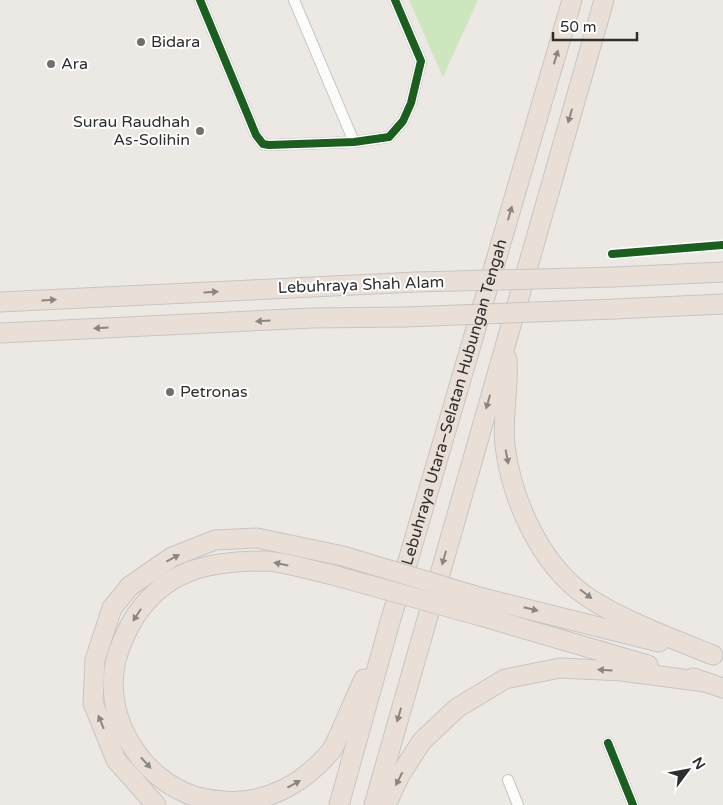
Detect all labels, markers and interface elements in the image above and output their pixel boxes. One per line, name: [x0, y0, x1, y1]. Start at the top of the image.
scale bar: [553, 10, 637, 42]
text: 50 m: [560, 18, 597, 36]
place label: Bidara: [151, 32, 200, 52]
marker: Bidara: [135, 36, 147, 48]
one-way arrow: [552, 49, 560, 64]
place label: Ara: [61, 54, 88, 74]
marker: Ara: [45, 58, 57, 70]
one-way arrow: [566, 109, 574, 124]
place label: Surau Raudhah As-Solihin: [73, 112, 190, 150]
marker: Surau Raudhah As-Solihin: [194, 125, 206, 137]
one-way arrow: [506, 205, 514, 221]
street label: Lebuhraya Utara–Selatan Hubungan Tengah: [397, 237, 512, 568]
street label: Lebuhraya Shah Alam: [278, 272, 444, 298]
one-way arrow: [203, 288, 219, 296]
one-way arrow: [41, 295, 57, 303]
one-way arrow: [255, 317, 271, 325]
one-way arrow: [92, 324, 108, 332]
place label: Petronas: [180, 382, 248, 402]
marker: Petronas: [164, 386, 176, 398]
one-way arrow: [484, 394, 492, 410]
one-way arrow: [504, 449, 512, 465]
one-way arrow: [439, 551, 447, 566]
one-way arrow: [166, 554, 180, 562]
one-way arrow: [273, 560, 289, 568]
one-way arrow: [579, 589, 592, 599]
one-way arrow: [523, 606, 538, 614]
one-way arrow: [132, 608, 141, 621]
one-way arrow: [596, 666, 612, 674]
one-way arrow: [395, 707, 403, 722]
one-way arrow: [96, 715, 104, 729]
north arrow: [663, 745, 713, 795]
text: N: [688, 754, 709, 773]
one-way arrow: [140, 757, 152, 769]
one-way arrow: [395, 772, 403, 787]
one-way arrow: [287, 780, 300, 789]

